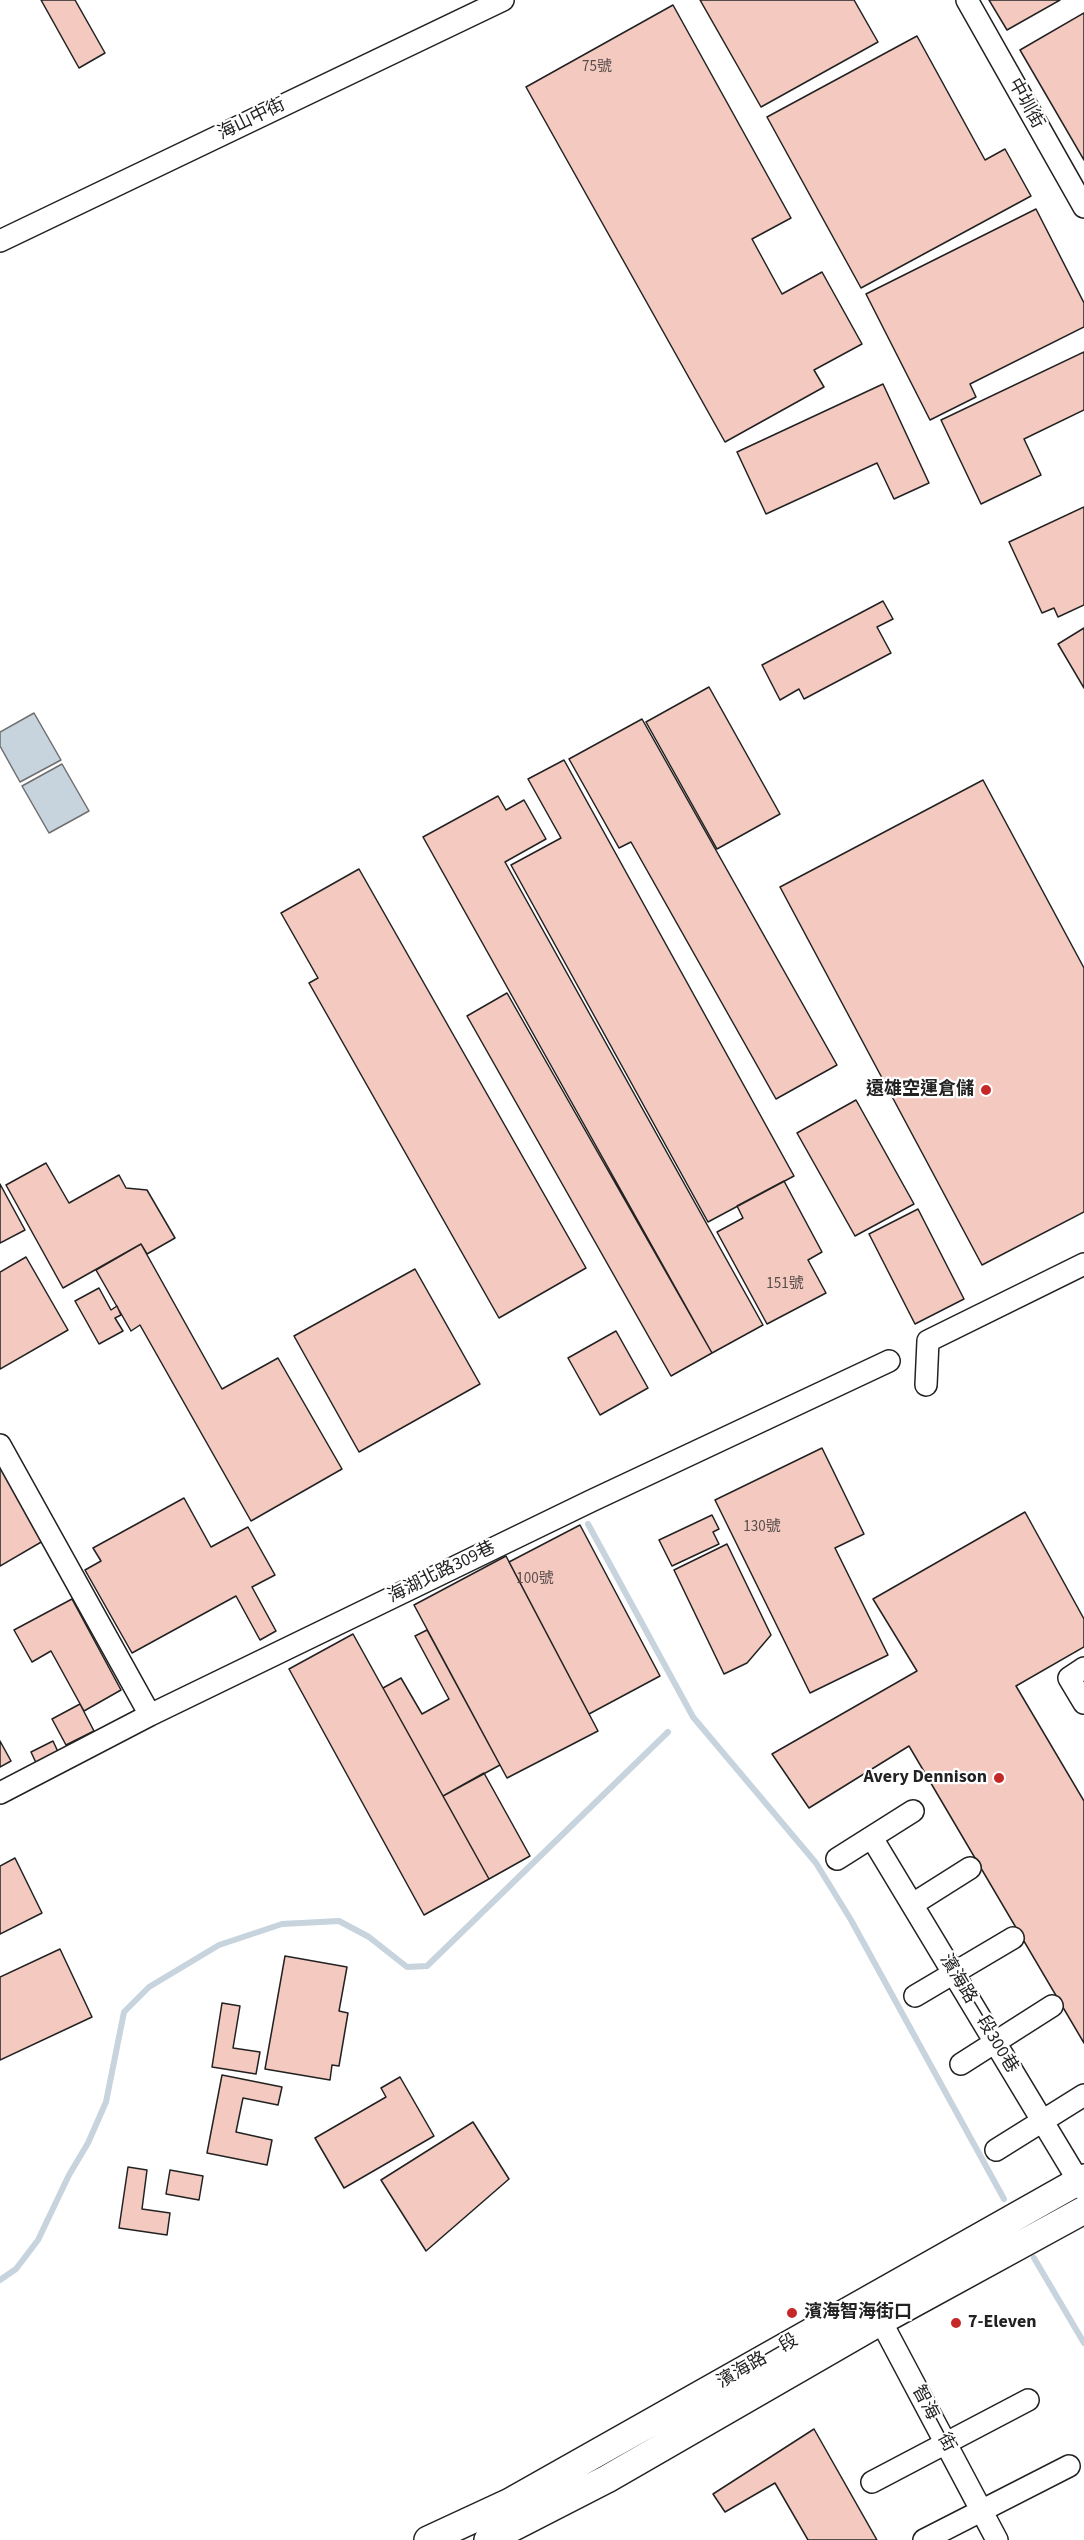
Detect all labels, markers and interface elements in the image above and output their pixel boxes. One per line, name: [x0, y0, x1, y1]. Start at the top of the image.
house number: 75號: [582, 59, 612, 77]
street label: 中圳街: [1002, 75, 1048, 133]
street label: 海山中街: [215, 95, 289, 145]
place label: 遠雄空運倉儲: [866, 1079, 974, 1101]
marker: 遠雄空運倉儲: [979, 1083, 993, 1097]
house number: 151號: [766, 1276, 804, 1294]
house number: 130號: [743, 1519, 781, 1537]
street label: 海湖北路309巷: [385, 1538, 499, 1608]
house number: 100號: [516, 1571, 554, 1589]
place label: Avery Dennison: [864, 1767, 987, 1789]
marker: Avery Dennison: [992, 1771, 1006, 1785]
street label: 濱海路一段300巷: [934, 1951, 1022, 2077]
place label: 濱海智海街口: [804, 2302, 912, 2324]
marker: 濱海智海街口: [785, 2306, 799, 2320]
place label: 7-Eleven: [968, 2312, 1037, 2334]
marker: 7-Eleven: [949, 2316, 963, 2330]
street label: 濱海路一段: [714, 2330, 802, 2394]
street label: 智海一街: [907, 2382, 959, 2456]

